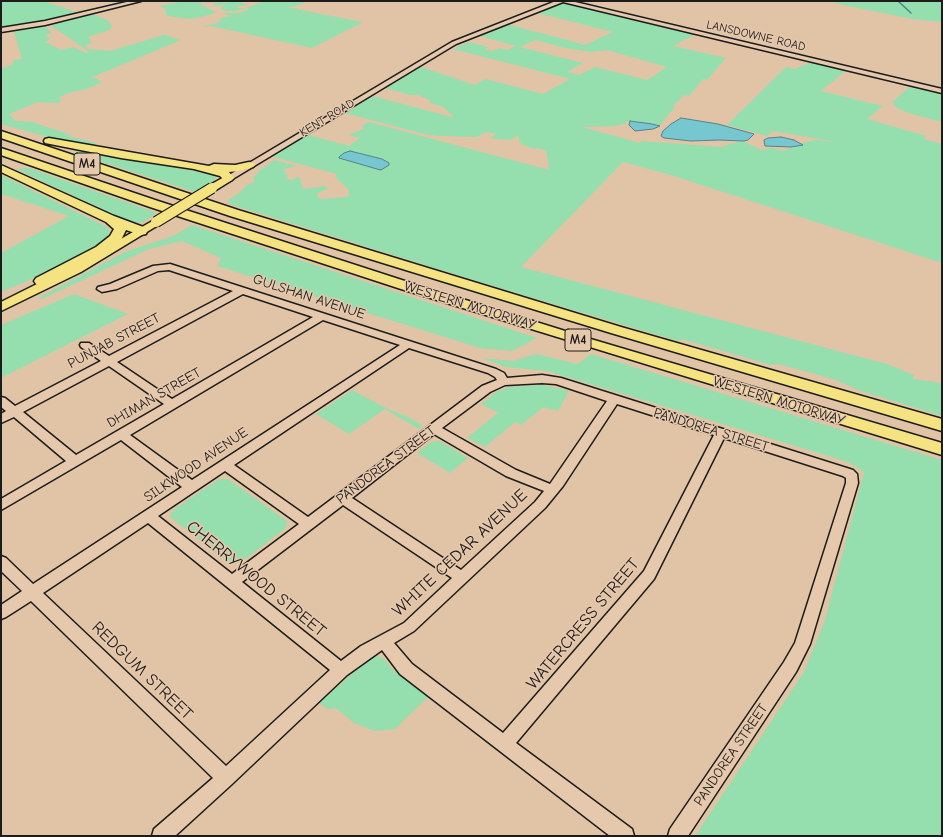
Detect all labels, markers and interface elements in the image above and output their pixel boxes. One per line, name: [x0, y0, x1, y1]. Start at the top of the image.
street label: LANSDOWNE ROAD: [705, 18, 807, 54]
street label: KENT ROAD: [297, 96, 357, 140]
road number: M4: [74, 153, 100, 175]
street label: GULSHAN AVENUE: [251, 271, 367, 323]
street label: WESTERN MOTORWAY: [402, 278, 538, 334]
street label: PUNJAB STREET: [65, 310, 163, 372]
road number: M4: [565, 329, 591, 351]
street label: DHIMAN STREET: [104, 364, 204, 432]
street label: WESTERN MOTORWAY: [711, 373, 847, 429]
street label: PANDOREA STREET: [651, 404, 771, 456]
street label: PANDOREA STREET: [333, 422, 439, 508]
street label: SILKWOOD AVENUE: [141, 424, 251, 506]
street label: WHITE CEDAR AVENUE: [388, 485, 532, 621]
street label: CHERRYWOOD STREET: [182, 517, 330, 641]
street label: WATERCRESS STREET: [522, 554, 644, 694]
street label: REDGUM STREET: [87, 618, 197, 724]
street label: PANDOREA STREET: [691, 701, 771, 809]

